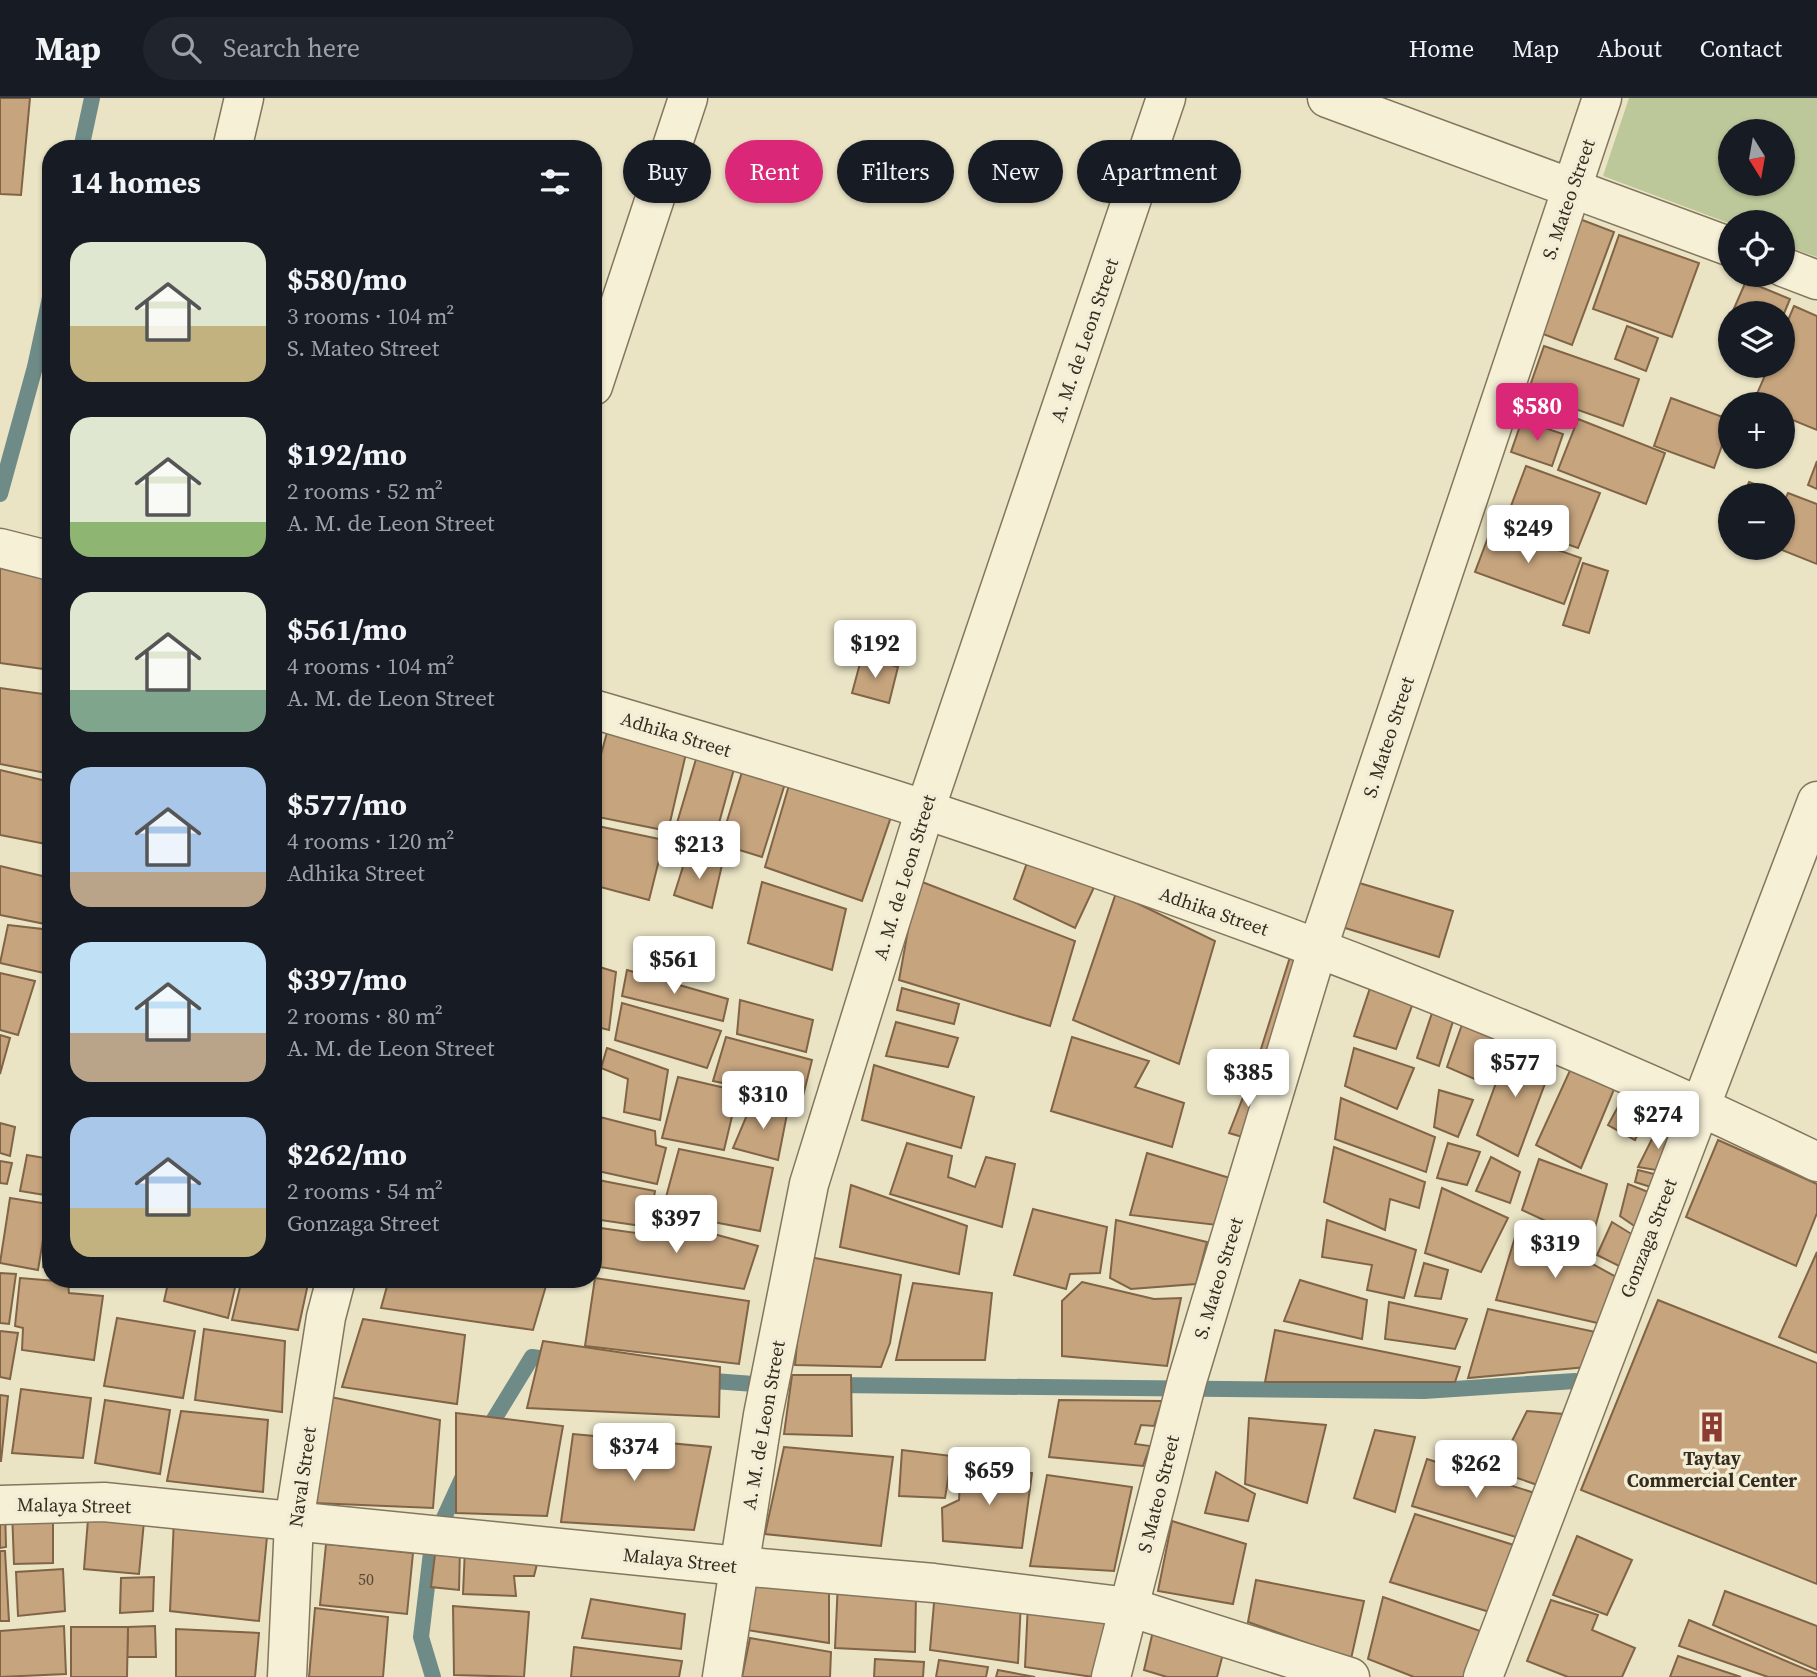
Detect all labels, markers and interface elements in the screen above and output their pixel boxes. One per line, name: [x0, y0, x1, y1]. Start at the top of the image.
search box: [143, 17, 633, 80]
text: Map: [35, 26, 101, 71]
icon: search: [167, 29, 205, 67]
text: Search here: [223, 30, 360, 66]
text: Home: [1409, 32, 1474, 65]
text: Map: [1512, 32, 1559, 65]
text: About: [1597, 32, 1662, 65]
text: Contact: [1700, 32, 1782, 65]
north arrow: [1718, 119, 1796, 196]
map controls: [1718, 119, 1795, 560]
street label: S. Mateo Street: [1535, 135, 1601, 263]
chip: Buy: [623, 140, 711, 203]
chip: Rent: [725, 140, 823, 203]
chip: Filters: [837, 140, 954, 203]
chip: New: [968, 140, 1063, 203]
chip: Apartment: [1077, 140, 1241, 203]
text: 14 homes: [70, 162, 201, 203]
icon: filters: [536, 163, 574, 201]
button: locate: [1718, 210, 1795, 287]
street label: A. M. de Leon Street: [1044, 254, 1124, 425]
text: $580/mo: [287, 259, 407, 300]
icon: home: [126, 270, 210, 354]
text: 3 rooms · 104 m²: [287, 300, 454, 332]
button: layers: [1718, 301, 1795, 378]
text: S. Mateo Street: [287, 332, 439, 364]
pin: $580: [1496, 384, 1578, 443]
text: $580: [1512, 390, 1562, 422]
button: +: [1718, 392, 1795, 469]
text: $192/mo: [287, 434, 407, 475]
icon: home: [126, 445, 210, 529]
text: 2 rooms · 52 m²: [287, 475, 443, 507]
button: −: [1718, 483, 1795, 560]
pin: $249: [1487, 505, 1569, 565]
text: A. M. de Leon Street: [287, 507, 494, 539]
text: $249: [1503, 512, 1553, 544]
text: $561/mo: [287, 609, 407, 650]
icon: home: [126, 620, 210, 704]
pin: $192: [834, 620, 916, 680]
text: $192: [850, 627, 900, 659]
text: 4 rooms · 104 m²: [287, 650, 454, 682]
street label: S. Mateo Street: [1356, 672, 1420, 801]
text: A. M. de Leon Street: [287, 682, 494, 714]
street label: Adhika Street: [618, 705, 735, 763]
text: $577/mo: [287, 784, 407, 825]
street label: A. M. de Leon Street: [867, 790, 942, 963]
icon: home: [126, 795, 210, 879]
pin: $213: [658, 822, 740, 881]
text: 4 rooms · 120 m²: [287, 825, 454, 857]
text: $213: [674, 828, 724, 860]
text: Adhika Street: [287, 857, 425, 889]
street label: Adhika Street: [1156, 880, 1273, 942]
pin: $561: [633, 936, 715, 996]
text: $561: [649, 943, 699, 975]
text: $397/mo: [287, 959, 407, 1000]
icon: home: [126, 970, 210, 1054]
text: 2 rooms · 80 m²: [287, 1000, 443, 1032]
text: A. M. de Leon Street: [287, 1032, 494, 1064]
pin: $577: [1474, 1040, 1556, 1099]
text: $577: [1490, 1046, 1540, 1078]
pin: $385: [1207, 1049, 1289, 1109]
text: $385: [1223, 1056, 1273, 1088]
pin: $310: [722, 1072, 804, 1131]
text: $310: [738, 1078, 788, 1110]
pin: $274: [1617, 1091, 1699, 1151]
text: $274: [1633, 1098, 1683, 1130]
text: $262/mo: [287, 1134, 407, 1175]
icon: home: [126, 1145, 210, 1229]
street label: Gonzaga Street: [1613, 1174, 1683, 1301]
text: 2 rooms · 54 m²: [287, 1175, 443, 1207]
pin: $397: [635, 1196, 717, 1255]
text: $397: [651, 1202, 701, 1234]
text: Gonzaga Street: [287, 1207, 439, 1239]
street label: S. Mateo Street: [1187, 1213, 1249, 1342]
pin: $319: [1514, 1220, 1596, 1280]
text: $319: [1530, 1227, 1580, 1259]
street label: A. M. de Leon Street: [735, 1338, 791, 1512]
building icon: Taytay Commercial Center: [1695, 1410, 1729, 1444]
street label: Naval Street: [282, 1424, 322, 1529]
pin: $374: [593, 1424, 675, 1483]
text: $374: [609, 1430, 659, 1462]
street label: S Mateo Street: [1131, 1432, 1185, 1556]
pin: $262: [1435, 1440, 1517, 1500]
place label: Taytay Commercial Center: [1627, 1445, 1797, 1493]
text: $262: [1451, 1447, 1501, 1479]
pin: $659: [948, 1448, 1030, 1507]
text: $659: [964, 1454, 1014, 1486]
street label: Malaya Street: [17, 1491, 132, 1519]
street label: Malaya Street: [622, 1541, 739, 1579]
house number: 50: [358, 1568, 374, 1590]

